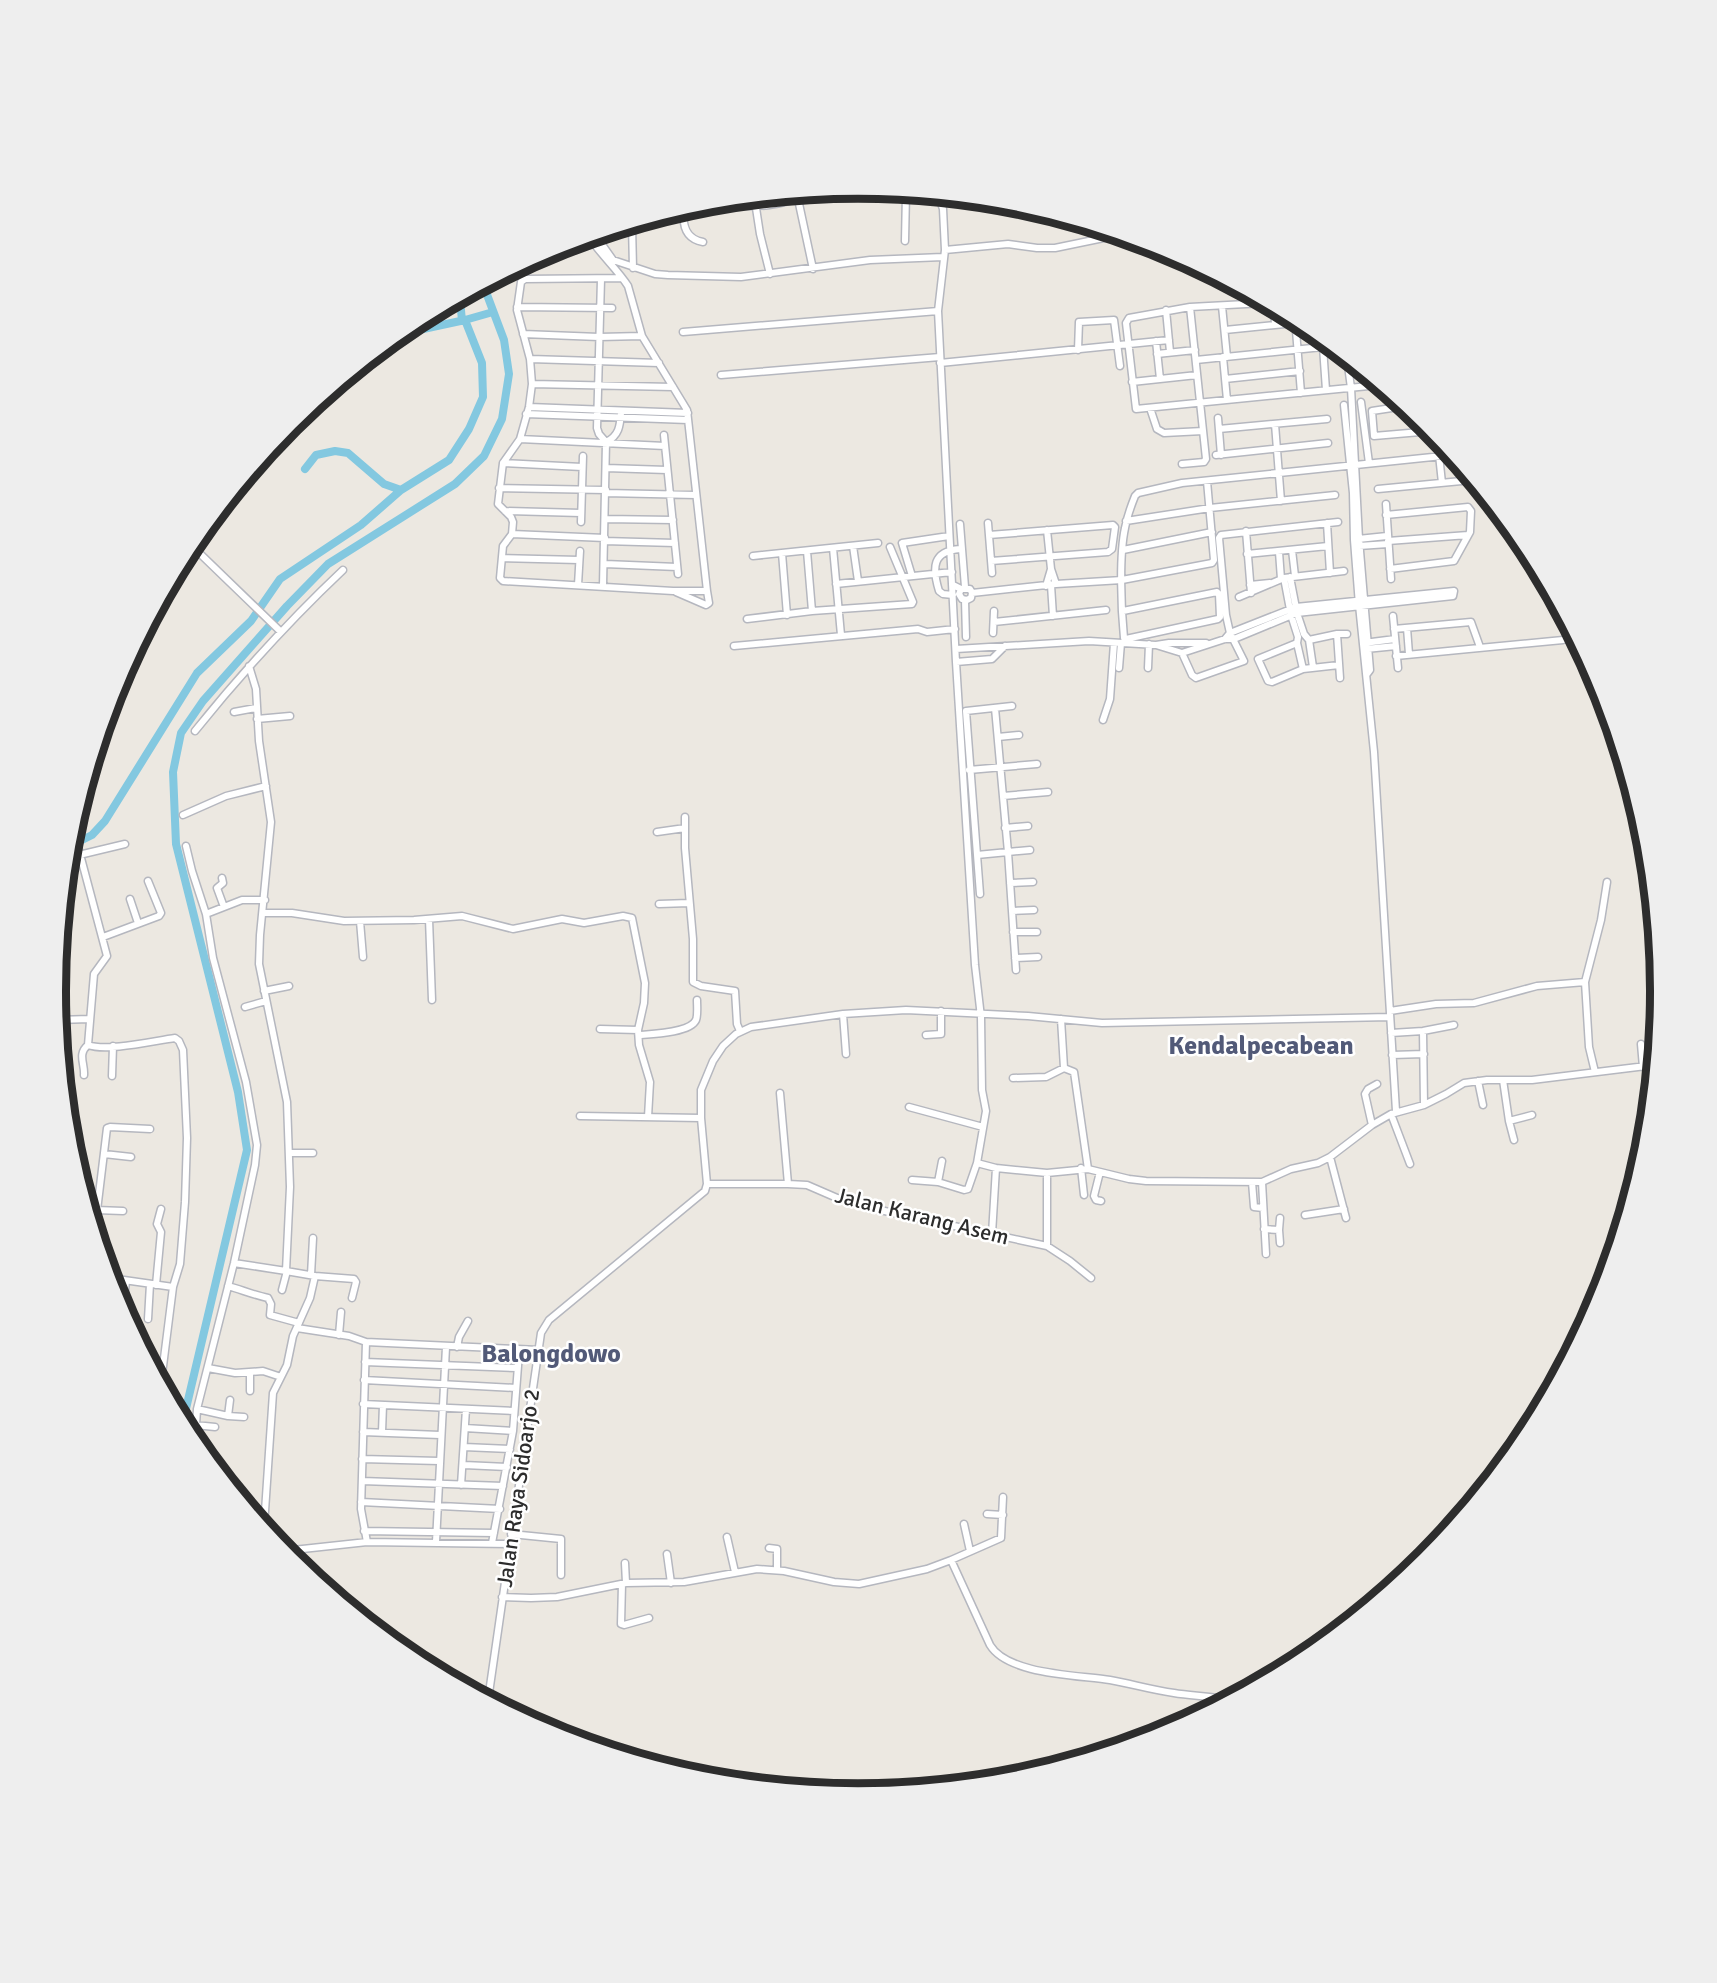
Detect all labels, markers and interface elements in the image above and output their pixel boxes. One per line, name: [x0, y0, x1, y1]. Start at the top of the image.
district label: Kendalpecabean: [1168, 1030, 1354, 1062]
street label: Jalan Karang Asem: [832, 1181, 1012, 1251]
district label: Balongdowo: [481, 1338, 621, 1370]
street label: Jalan Raya Sidoarjo 2: [491, 1387, 545, 1589]

